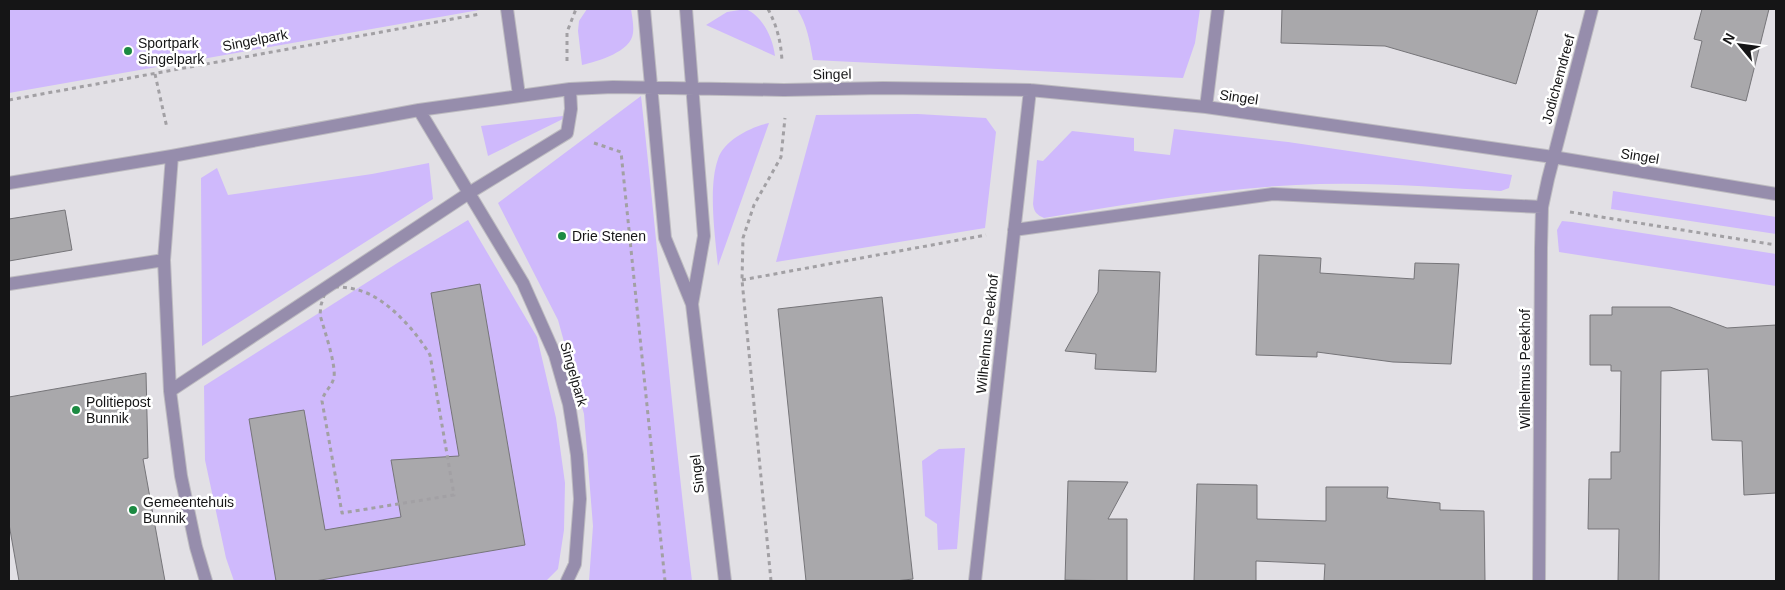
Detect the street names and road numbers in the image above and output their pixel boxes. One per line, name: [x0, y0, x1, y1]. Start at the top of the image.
street label: Singelpark: [221, 26, 290, 54]
street label: Jodichemdreef: [1538, 32, 1578, 125]
street label: Singel: [812, 66, 852, 82]
street label: Singel: [1219, 86, 1259, 108]
street label: Singel: [1620, 145, 1660, 167]
street label: Wilhelmus Peekhof: [973, 273, 1001, 394]
street label: Wilhelmus Peekhof: [1517, 309, 1533, 429]
street label: Singelpark: [557, 340, 591, 409]
street label: Singel: [687, 454, 707, 494]

